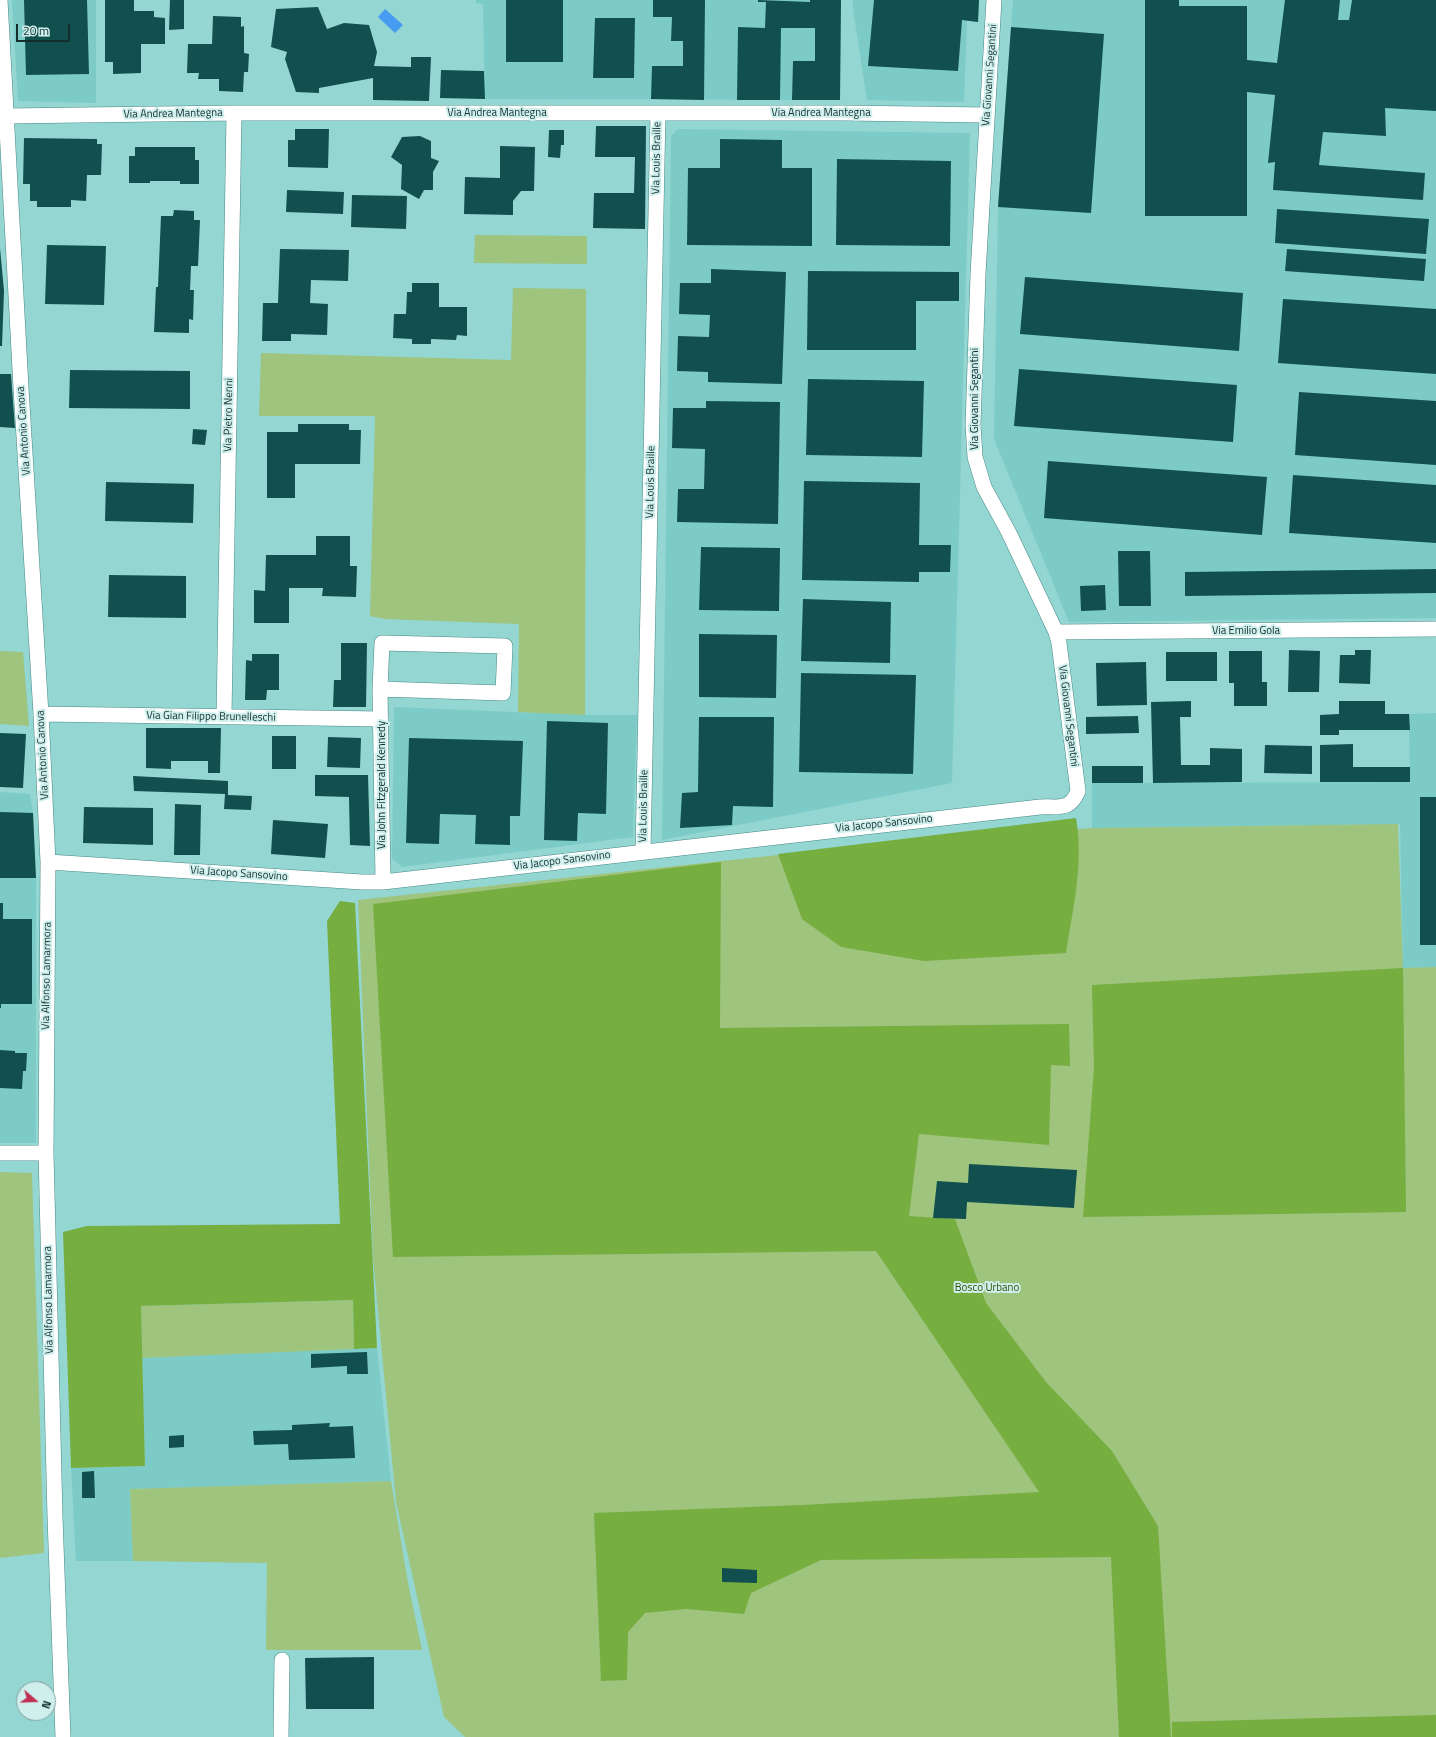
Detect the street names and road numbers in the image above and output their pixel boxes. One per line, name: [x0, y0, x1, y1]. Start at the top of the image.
street label: Via Giovanni Segantini: [980, 24, 1000, 126]
street label: Via Andrea Mantegna: [447, 106, 547, 120]
street label: Via Andrea Mantegna: [771, 106, 871, 120]
street label: Via Andrea Mantegna: [123, 107, 223, 121]
street label: Via Louis Braille: [650, 122, 664, 194]
street label: Via Giovanni Segantini: [968, 348, 982, 450]
street label: Via Pietro Nenni: [222, 378, 236, 452]
street label: Via Antonio Canova: [14, 386, 34, 476]
street label: Via Louis Braille: [644, 446, 658, 518]
street label: Via Emilio Gola: [1212, 624, 1280, 638]
street label: Via Giovanni Segantini: [1055, 665, 1081, 767]
street label: Via Gian Filippo Brunelleschi: [146, 709, 276, 725]
street label: Via Antonio Canova: [34, 710, 52, 800]
street label: Via John Fitzgerald Kennedy: [375, 721, 389, 849]
street label: Via Louis Braille: [637, 770, 651, 842]
street label: Via Jacopo Sansovino: [835, 812, 933, 836]
street label: Via Jacopo Sansovino: [513, 849, 611, 873]
street label: Via Jacopo Sansovino: [190, 864, 288, 884]
street label: Via Alfonso Lamarmora: [39, 922, 55, 1030]
street label: Via Alfonso Lamarmora: [41, 1246, 57, 1354]

